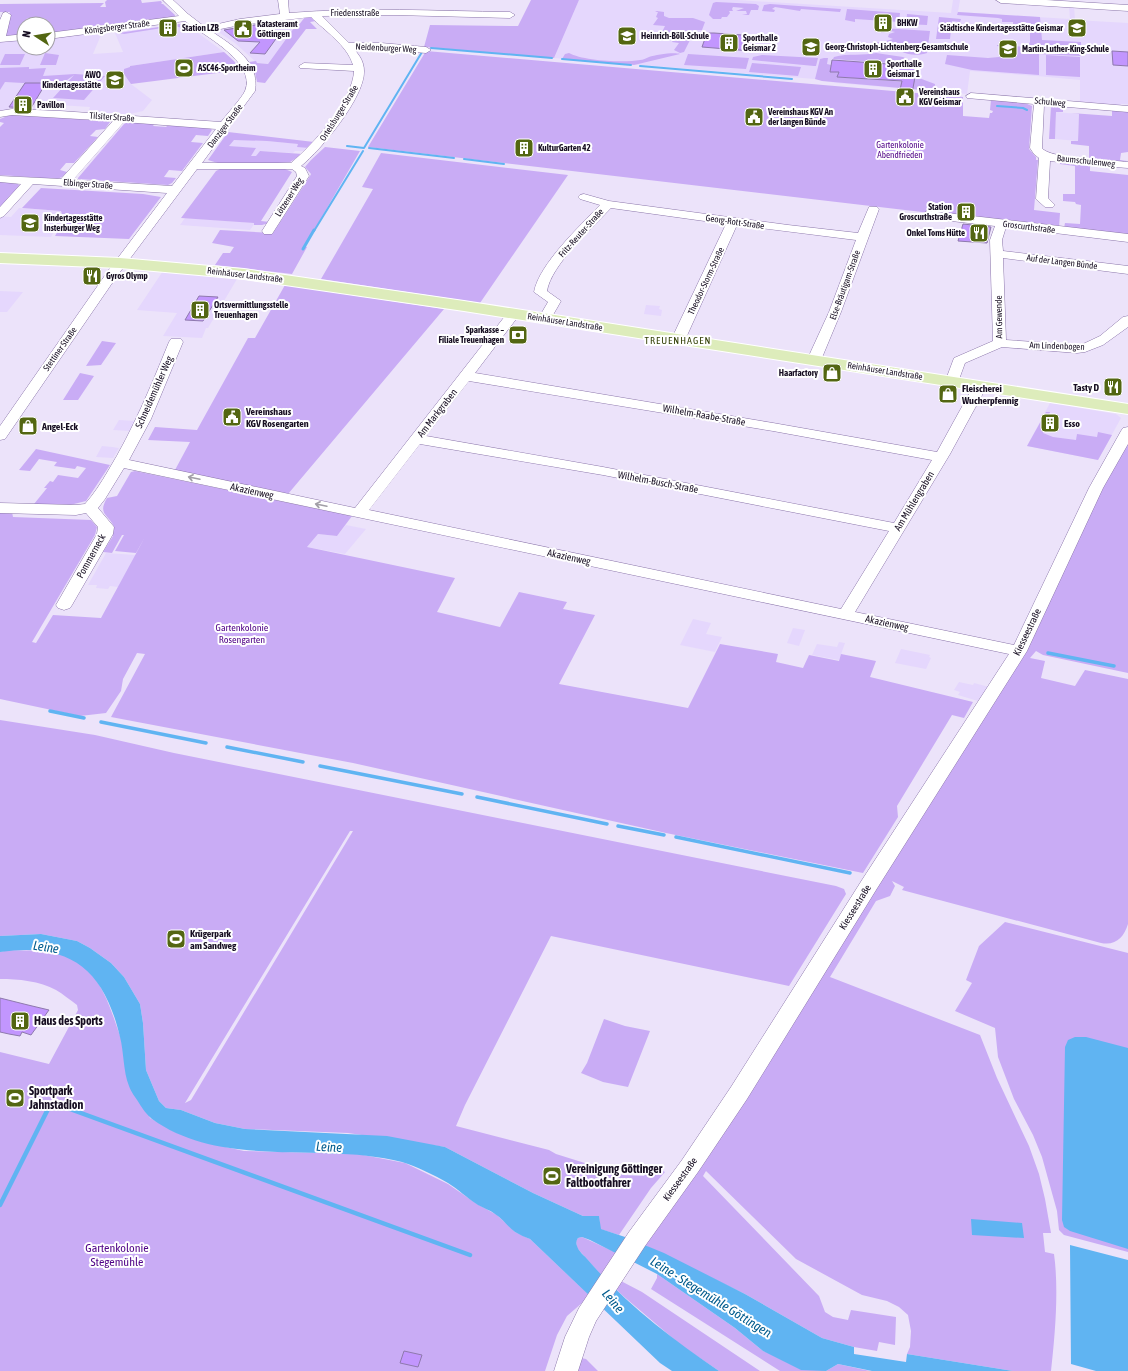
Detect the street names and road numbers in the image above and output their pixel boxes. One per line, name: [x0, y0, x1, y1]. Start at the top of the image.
street label: Friedensstraße: [331, 8, 379, 18]
street label: Königsberger Straße: [84, 18, 150, 36]
street label: Neidenburger Weg: [355, 41, 417, 55]
street label: Ortelsburger Straße: [318, 83, 360, 143]
street label: Schulweg: [1034, 96, 1066, 108]
street label: Danziger Straße: [205, 102, 245, 150]
street label: Tilsiter Straße: [89, 110, 135, 124]
street label: Baumschulenweg: [1056, 153, 1116, 169]
street label: Lötzener Weg: [273, 176, 305, 218]
street label: Elbinger Straße: [63, 177, 113, 191]
street label: Fritz-Reuter-Straße: [557, 207, 605, 259]
street label: Georg-Rott-Straße: [705, 213, 765, 231]
street label: Groscurthstraße: [1002, 219, 1056, 235]
street label: Theodor-Storm-Straße: [686, 246, 726, 316]
street label: Else-Bräutigam-Straße: [828, 249, 862, 321]
street label: Auf der Langen Bünde: [1026, 253, 1098, 271]
street label: Reinhäuser Landstraße: [207, 265, 283, 285]
street label: Am Gewende: [994, 295, 1004, 339]
street label: Reinhäuser Landstraße: [527, 311, 603, 333]
street label: Stettiner Straße: [41, 325, 79, 373]
street label: Am Lindenbogen: [1029, 340, 1085, 352]
street label: Schneidemühler Weg: [133, 354, 175, 430]
street label: Reinhäuser Landstraße: [847, 360, 923, 382]
street label: Am Markgraben: [415, 387, 459, 439]
street label: Wilhelm-Raabe-Straße: [662, 402, 747, 428]
street label: Wilhelm-Busch-Straße: [617, 469, 700, 495]
street label: Am Mühlengraben: [892, 469, 936, 533]
street label: Akazienweg: [229, 481, 275, 501]
street label: Pommerneck: [74, 531, 108, 580]
street label: Akazienweg: [546, 547, 592, 567]
street label: Kiesseestraße: [1011, 606, 1043, 657]
street label: Akazienweg: [864, 613, 910, 633]
street label: Kiesseestraße: [837, 882, 873, 931]
street label: Kiesseestraße: [661, 1155, 700, 1203]

